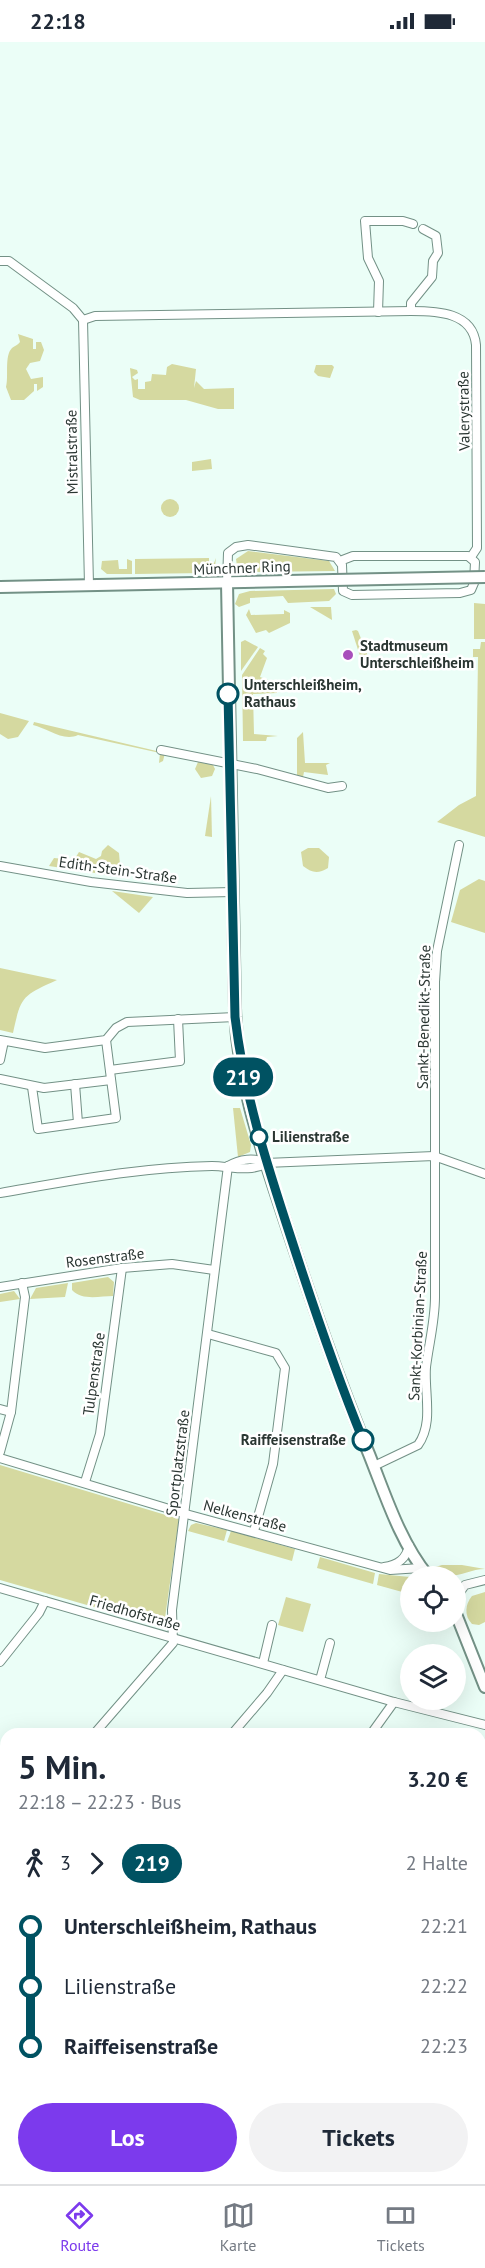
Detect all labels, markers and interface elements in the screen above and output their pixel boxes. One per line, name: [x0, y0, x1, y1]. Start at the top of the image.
text: 22:18: [30, 7, 86, 35]
street label: Valerystraße: [453, 371, 474, 452]
street label: Mistralstraße: [61, 410, 82, 494]
street label: Münchner Ring: [193, 556, 291, 579]
place label: Stadtmuseum Unterschleißheim: [360, 636, 474, 672]
marker: Stadtmuseum Unterschleißheim: [341, 648, 355, 662]
place label: Unterschleißheim, Rathaus: [244, 675, 362, 711]
marker: Unterschleißheim, Rathaus: [217, 683, 239, 705]
street label: Edith-Stein-Straße: [58, 852, 178, 887]
street label: Sankt-Benedikt-Straße: [413, 945, 434, 1089]
line badge: 219: [208, 1058, 278, 1096]
text: 219: [225, 1064, 261, 1091]
place label: Lilienstraße: [272, 1127, 350, 1146]
marker: Lilienstraße: [250, 1128, 268, 1146]
street label: Rosenstraße: [65, 1243, 145, 1272]
street label: Sankt-Korbinian-Straße: [404, 1251, 431, 1401]
street label: Tulpenstraße: [78, 1331, 109, 1417]
street label: Sportplatzstraße: [162, 1409, 193, 1517]
marker: Raiffeisenstraße: [352, 1429, 374, 1451]
place label: Raiffeisenstraße: [241, 1430, 346, 1449]
street label: Nelkenstraße: [201, 1495, 289, 1536]
map controls: [400, 1566, 466, 1710]
button: locate: [400, 1566, 466, 1632]
street label: Friedhofstraße: [87, 1590, 183, 1635]
button: layers: [400, 1644, 466, 1710]
text: 5 Min.: [18, 1745, 106, 1788]
text: 3.20 €: [407, 1765, 468, 1793]
text: 22:18 – 22:23 · Bus: [18, 1789, 182, 1815]
icon: walk: [18, 1847, 51, 1880]
icon: forward: [80, 1847, 113, 1880]
text: 3: [60, 1850, 71, 1876]
text: 219: [134, 1850, 170, 1877]
text: 2 Halte: [406, 1850, 468, 1876]
text: Unterschleißheim, Rathaus: [64, 1912, 317, 1940]
text: 22:21: [420, 1913, 468, 1939]
text: Lilienstraße: [64, 1972, 176, 2000]
text: 22:22: [420, 1973, 468, 1999]
text: Raiffeisenstraße: [64, 2032, 218, 2060]
text: 22:23: [420, 2033, 468, 2059]
button: Los: [18, 2103, 237, 2172]
button: Tickets: [249, 2103, 468, 2172]
tab: Route: [60, 2199, 99, 2255]
tab: Karte: [220, 2199, 256, 2255]
tab: Tickets: [377, 2199, 425, 2255]

